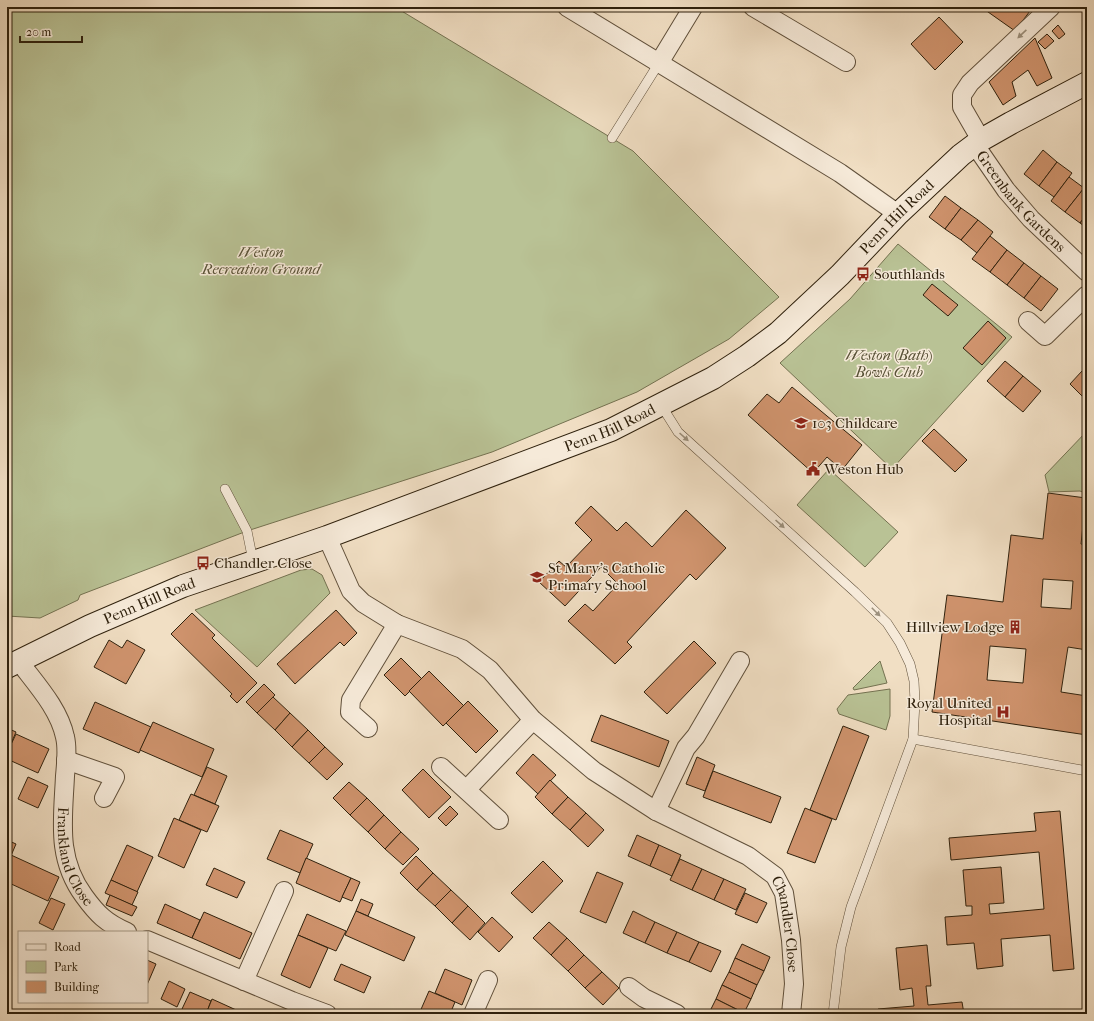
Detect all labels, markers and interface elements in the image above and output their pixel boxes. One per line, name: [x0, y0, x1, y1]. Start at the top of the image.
scale bar: [20, 18, 82, 44]
text: 20 m: [26, 25, 51, 39]
one-way arrow: [1017, 29, 1027, 39]
street label: Greenbank Gardens: [973, 147, 1070, 256]
street label: Penn Hill Road: [856, 175, 938, 258]
park label: Weston Recreation Ground: [201, 243, 323, 278]
place label: Southlands: [874, 265, 945, 283]
bus stop icon: Southlands: [855, 266, 871, 282]
park label: Weston (Bath) Bowls Club: [846, 346, 932, 381]
street label: Penn Hill Road: [562, 400, 659, 456]
place label: 103 Childcare: [812, 414, 898, 432]
school or university icon: 103 Childcare: [793, 415, 809, 431]
one-way arrow: [678, 432, 689, 441]
place label: Weston Hub: [823, 460, 904, 478]
public building icon: Weston Hub: [805, 461, 821, 477]
one-way arrow: [775, 519, 785, 529]
place label: Chandler Close: [214, 554, 313, 572]
bus stop icon: Chandler Close: [195, 555, 211, 571]
place label: St Mary's Catholic Primary School: [548, 559, 665, 594]
school or university icon: St Mary's Catholic Primary School: [529, 569, 545, 585]
street label: Penn Hill Road: [101, 573, 198, 628]
one-way arrow: [871, 607, 881, 617]
place label: Hillview Lodge: [906, 618, 1005, 636]
building icon: Hillview Lodge: [1007, 619, 1023, 635]
place label: Royal United Hospital: [906, 694, 993, 729]
hospital icon: Royal United Hospital: [995, 704, 1011, 720]
street label: Frankland Close: [54, 807, 98, 910]
street label: Chandler Close: [768, 873, 802, 974]
legend: [18, 931, 148, 1003]
text: Road: [54, 940, 81, 954]
text: Park: [54, 960, 79, 974]
text: Building: [54, 980, 99, 994]

